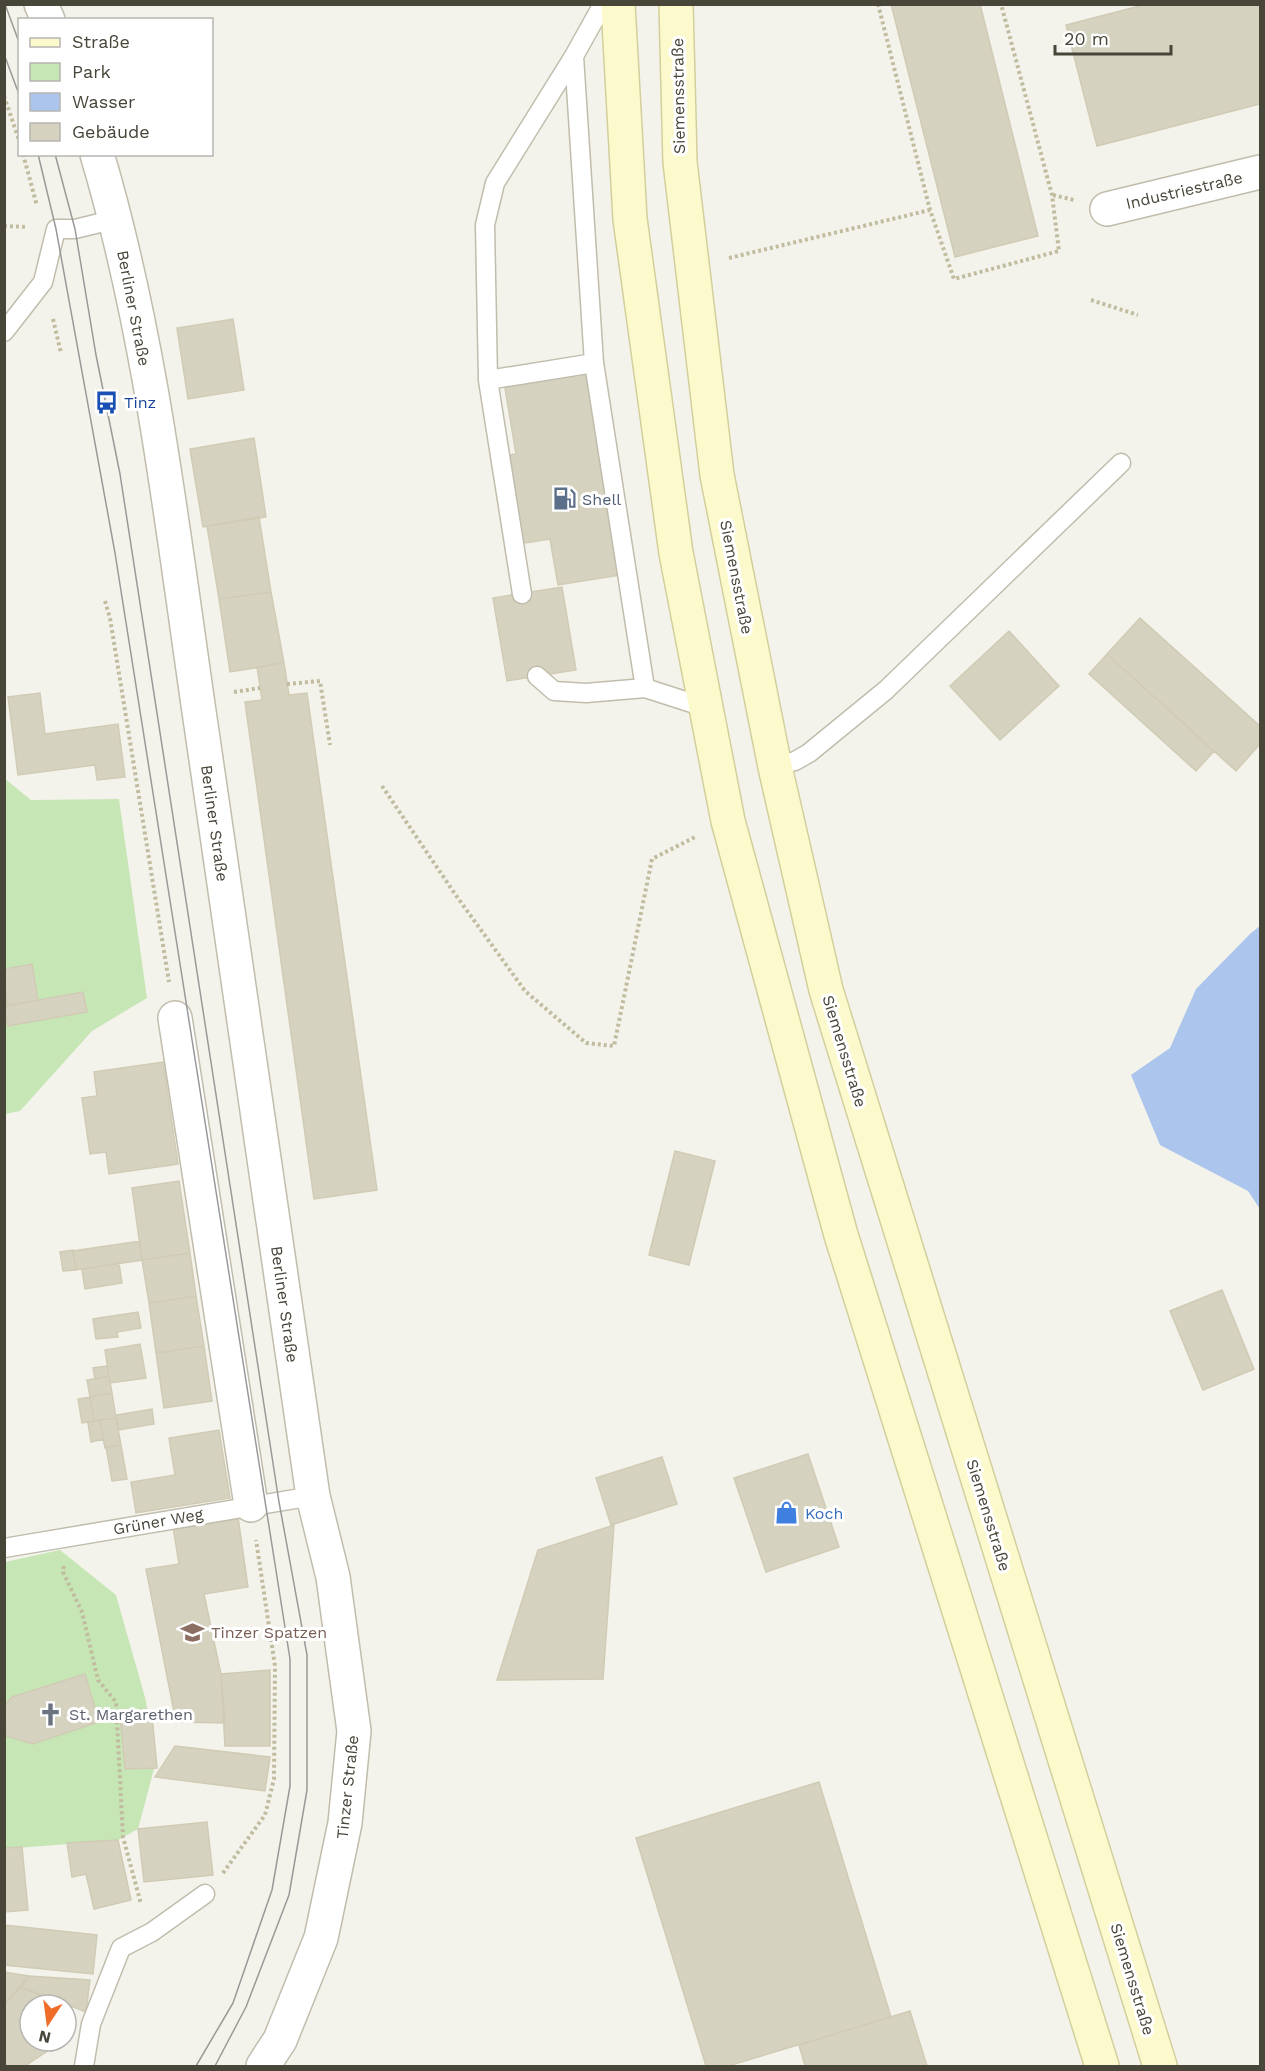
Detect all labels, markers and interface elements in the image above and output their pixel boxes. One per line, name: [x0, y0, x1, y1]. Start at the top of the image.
legend: [18, 18, 213, 156]
scale bar: [1055, 18, 1170, 56]
text: 20 m: [1064, 28, 1109, 49]
text: Straße: [72, 31, 130, 52]
street label: Siemensstraße: [668, 38, 689, 154]
text: Park: [72, 61, 111, 82]
text: Wasser: [72, 91, 135, 112]
text: Gebäude: [72, 121, 150, 142]
street label: Industriestraße: [1124, 168, 1244, 213]
street label: Berliner Straße: [113, 249, 154, 368]
bus stop icon: Tinz: [93, 389, 119, 415]
place label: Tinz: [124, 393, 156, 412]
fuel station icon: Shell: [551, 486, 577, 512]
place label: Shell: [582, 490, 621, 509]
street label: Siemensstraße: [716, 518, 757, 636]
street label: Berliner Straße: [197, 764, 232, 883]
street label: Siemensstraße: [818, 993, 871, 1109]
street label: Berliner Straße: [267, 1245, 302, 1364]
street label: Siemensstraße: [962, 1457, 1015, 1573]
shop icon: Koch: [774, 1500, 800, 1526]
street label: Grüner Weg: [112, 1504, 205, 1539]
place label: Koch: [805, 1504, 843, 1523]
school or university icon: Tinzer Spatzen: [180, 1619, 206, 1645]
place label: Tinzer Spatzen: [211, 1623, 327, 1642]
church icon: St. Margarethen: [38, 1701, 64, 1727]
place label: St. Margarethen: [69, 1705, 193, 1724]
street label: Tinzer Straße: [333, 1734, 362, 1840]
street label: Siemensstraße: [1106, 1921, 1159, 2037]
north arrow: [18, 1993, 78, 2053]
text: N: [37, 2027, 53, 2048]

